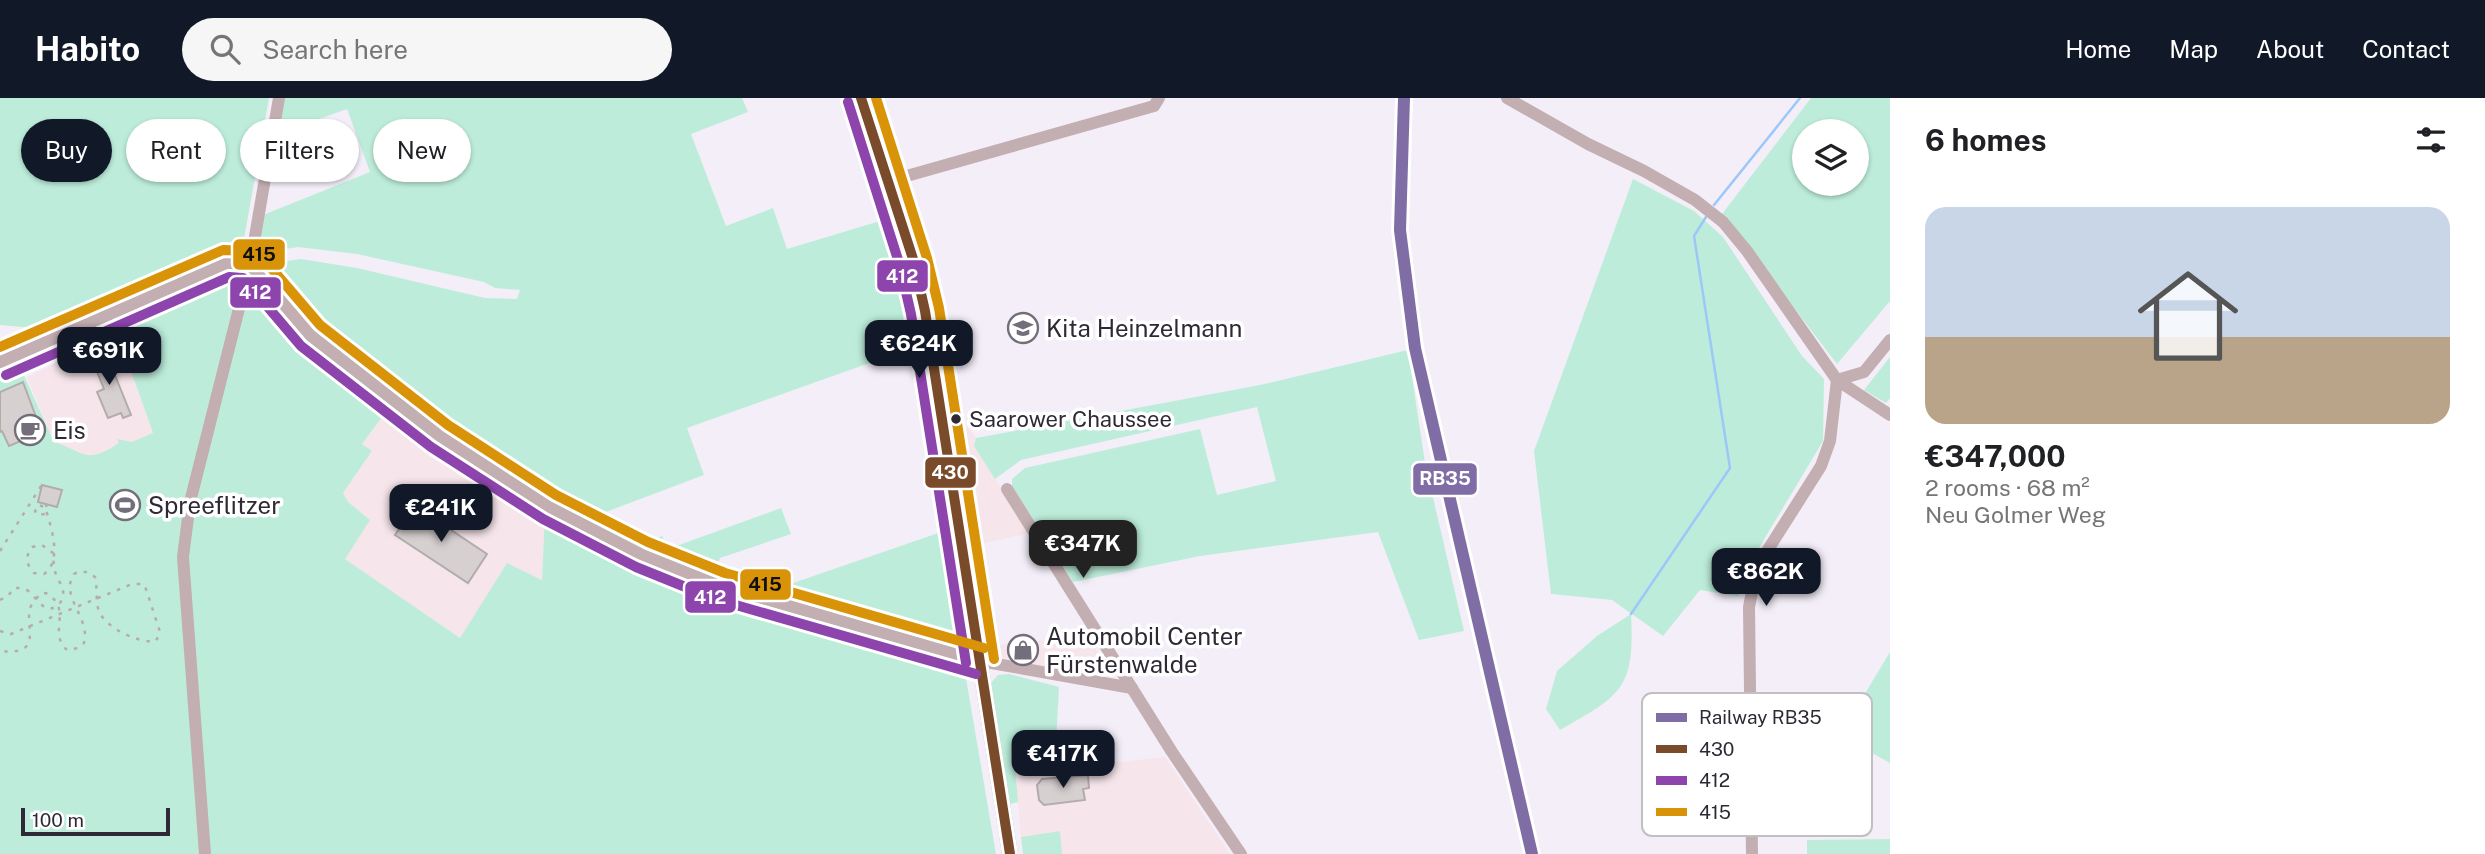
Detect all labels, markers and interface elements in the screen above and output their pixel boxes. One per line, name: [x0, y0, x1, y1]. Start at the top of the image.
search box: [182, 18, 672, 81]
text: Habito: [35, 30, 140, 68]
icon: search: [206, 30, 244, 68]
text: Search here: [262, 34, 408, 65]
text: Home: [2065, 35, 2131, 63]
text: Map: [2169, 35, 2218, 63]
text: About: [2256, 35, 2324, 63]
text: Contact: [2362, 35, 2450, 63]
chip: Buy: [21, 119, 112, 182]
chip: Rent: [126, 119, 226, 182]
chip: Filters: [240, 119, 359, 182]
chip: New: [373, 119, 471, 182]
map controls: [1792, 119, 1869, 196]
button: layers: [1792, 119, 1869, 196]
icon: filters: [2412, 121, 2450, 159]
text: 6 homes: [1925, 122, 2047, 158]
line badge: 415: [232, 238, 286, 271]
text: 415: [242, 243, 276, 265]
icon: home: [2125, 253, 2251, 379]
line badge: 412: [876, 259, 929, 293]
text: 412: [886, 265, 918, 287]
line badge: 412: [229, 276, 282, 309]
text: 412: [239, 281, 271, 303]
school or university icon: Kita Heinzelmann: [1006, 311, 1040, 345]
place label: Kita Heinzelmann: [1046, 314, 1242, 342]
pin: €624K: [870, 320, 968, 380]
pin: €691K: [60, 328, 158, 387]
text: €624K: [881, 329, 957, 356]
text: €691K: [73, 336, 145, 363]
place label: Saarower Chaussee: [969, 406, 1172, 432]
marker: Saarower Chaussee: [949, 412, 963, 426]
cafe icon: Eis: [13, 413, 47, 447]
place label: Eis: [53, 416, 86, 444]
text: €347,000: [1925, 438, 2066, 474]
line badge: 430: [924, 456, 977, 489]
text: 430: [931, 461, 969, 483]
line badge: RB35: [1412, 462, 1478, 496]
text: RB35: [1419, 467, 1471, 489]
text: 2 rooms · 68 m²: [1925, 474, 2090, 501]
pin: €241K: [392, 484, 490, 544]
sports icon: Spreeflitzer: [108, 488, 142, 522]
place label: Spreeflitzer: [148, 491, 281, 519]
text: €241K: [405, 493, 477, 520]
text: Neu Golmer Weg: [1925, 501, 2106, 528]
pin: €347K: [1034, 520, 1132, 580]
text: €347K: [1045, 529, 1121, 556]
pin: €862K: [1717, 548, 1815, 608]
text: €862K: [1728, 557, 1804, 584]
line badge: 415: [739, 568, 792, 601]
text: 415: [748, 573, 782, 595]
line badge: 412: [684, 580, 737, 614]
text: 412: [694, 586, 726, 608]
place label: Automobil Center Fürstenwalde: [1046, 622, 1243, 678]
shop icon: Automobil Center Fürstenwalde: [1006, 633, 1040, 667]
legend: [1642, 693, 1872, 836]
text: Railway RB35: [1699, 706, 1822, 728]
pin: €417K: [1014, 730, 1112, 790]
text: 430: [1699, 738, 1734, 760]
text: €417K: [1028, 739, 1098, 766]
text: 412: [1699, 769, 1730, 791]
text: 415: [1699, 801, 1731, 823]
scale bar: [21, 805, 170, 837]
text: 100 m: [32, 809, 84, 831]

